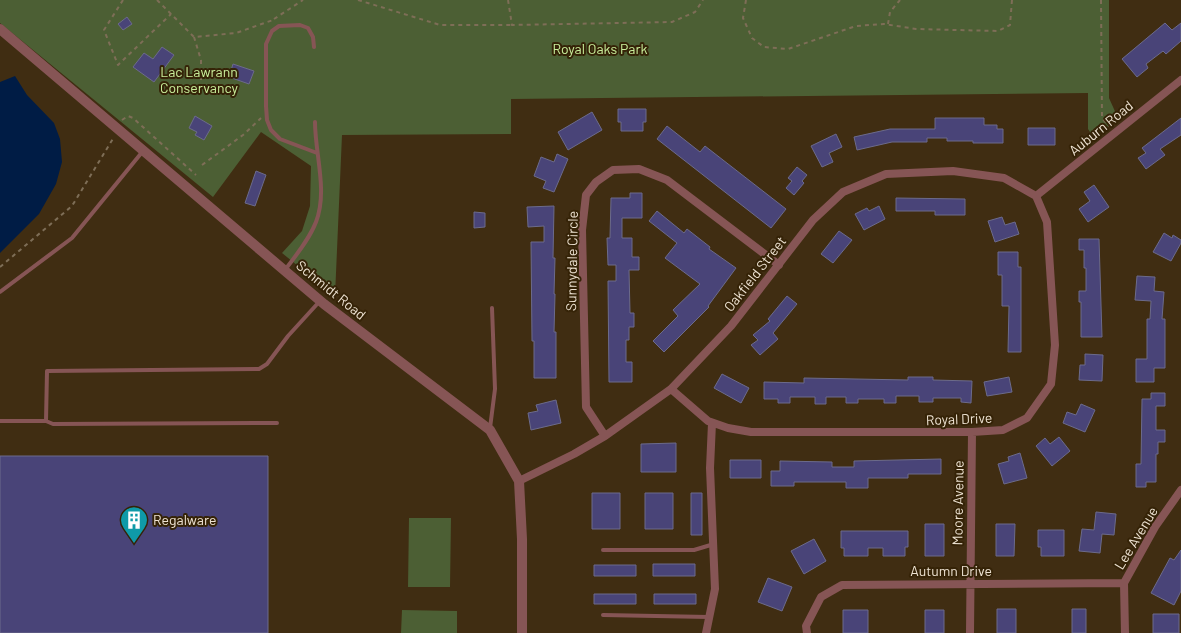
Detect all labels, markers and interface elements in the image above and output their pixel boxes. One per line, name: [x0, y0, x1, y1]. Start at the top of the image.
park label: Royal Oaks Park: [552, 40, 648, 57]
park label: Lac Lawrann Conservancy: [160, 63, 239, 96]
street label: Auburn Road: [1065, 97, 1136, 159]
street label: Sunnydale Circle: [562, 211, 581, 311]
street label: Oakfield Street: [720, 233, 789, 315]
street label: Schmidt Road: [293, 256, 370, 323]
street label: Royal Drive: [925, 409, 993, 428]
street label: Moore Avenue: [948, 460, 967, 546]
street label: Lee Avenue: [1110, 503, 1161, 572]
building icon: Regalware: [119, 505, 149, 544]
place label: Regalware: [153, 511, 216, 528]
street label: Autumn Drive: [910, 562, 992, 579]

